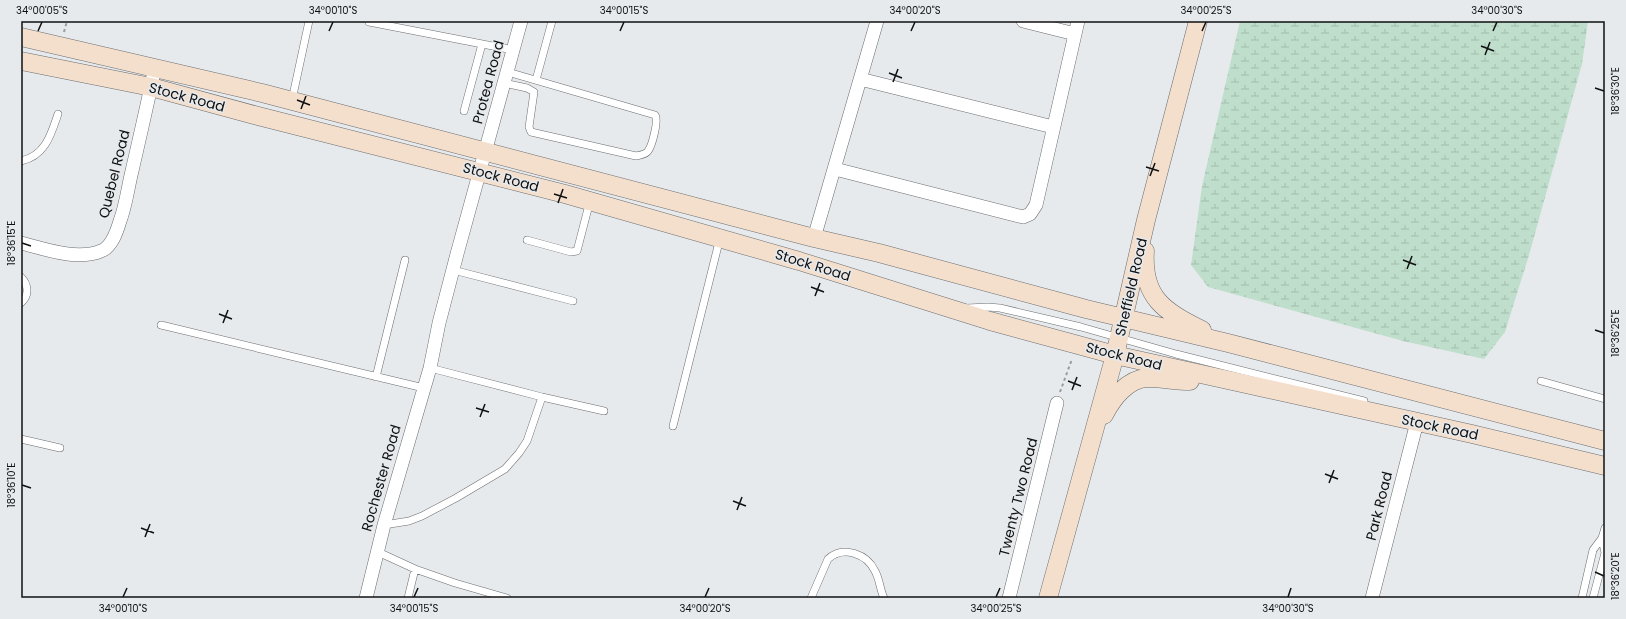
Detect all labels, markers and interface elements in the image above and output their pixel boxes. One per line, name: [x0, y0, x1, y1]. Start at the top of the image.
text: 34°00'05"S: [16, 3, 68, 18]
text: 34°00'10"S: [309, 3, 357, 18]
text: 34°00'15"S: [600, 3, 648, 18]
text: 34°00'20"S: [889, 3, 941, 18]
text: 34°00'25"S: [1180, 3, 1232, 18]
text: 34°00'30"S: [1471, 3, 1523, 18]
street label: Protea Road: [467, 38, 509, 126]
text: 18°36'30"E: [1608, 67, 1623, 115]
street label: Stock Road: [147, 77, 227, 117]
street label: Quebel Road: [93, 128, 135, 220]
street label: Stock Road: [461, 157, 541, 197]
text: 18°36'15"E: [4, 221, 19, 265]
street label: Sheffield Road: [1110, 236, 1152, 338]
street label: Stock Road: [773, 244, 853, 286]
text: 18°36'25"E: [1608, 309, 1623, 357]
street label: Stock Road: [1084, 337, 1164, 375]
street label: Stock Road: [1400, 409, 1480, 445]
street label: Rochester Road: [356, 422, 406, 534]
street label: Twenty Two Road: [994, 436, 1042, 558]
text: 18°36'10"E: [4, 463, 19, 507]
street label: Park Road: [1361, 470, 1397, 542]
text: 18°36'20"E: [1608, 552, 1623, 600]
text: 34°00'10"S: [99, 601, 147, 616]
text: 34°00'15"S: [390, 601, 438, 616]
text: 34°00'20"S: [679, 601, 731, 616]
text: 34°00'25"S: [970, 601, 1022, 616]
text: 34°00'30"S: [1262, 601, 1314, 616]

